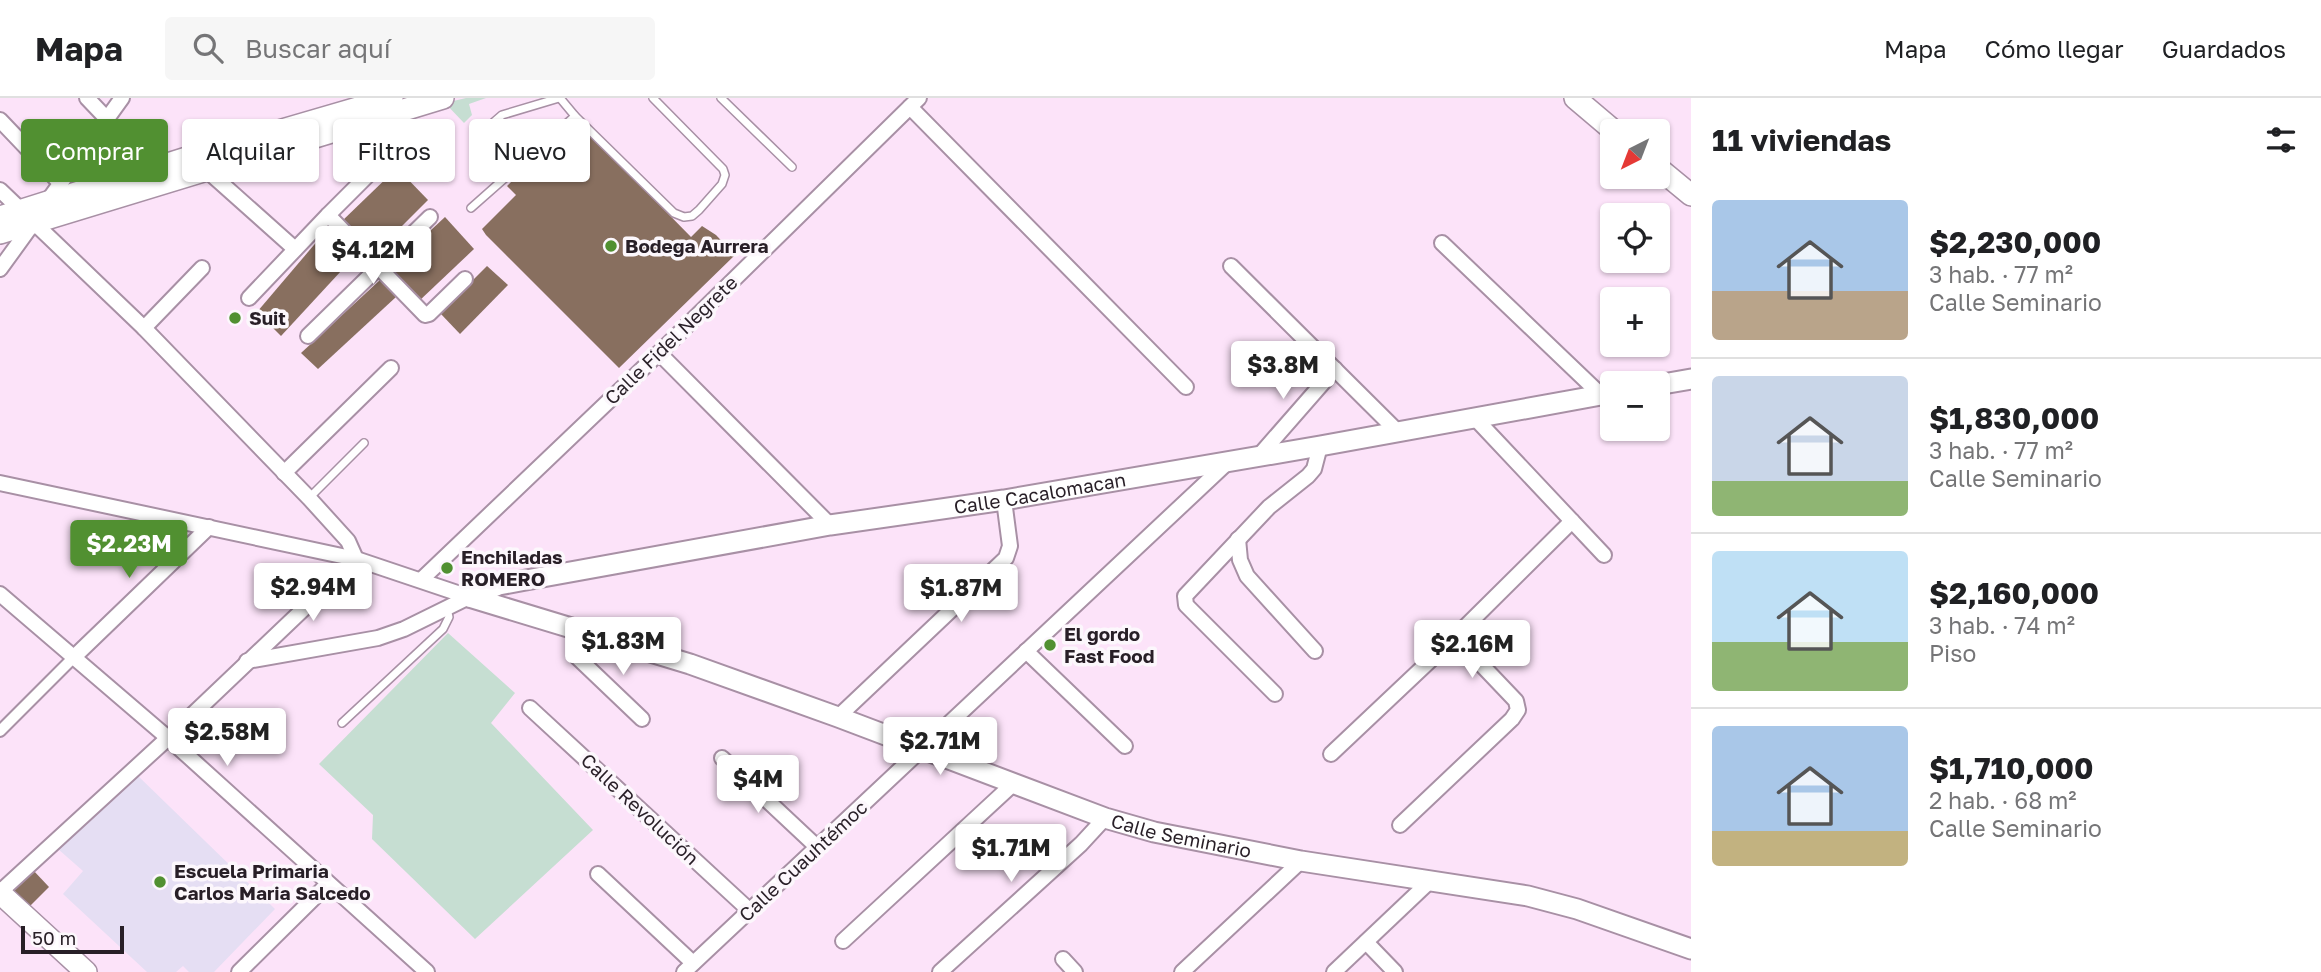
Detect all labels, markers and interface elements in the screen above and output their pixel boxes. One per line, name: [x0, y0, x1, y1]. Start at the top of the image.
search box: [165, 17, 655, 80]
text: Mapa: [35, 29, 123, 68]
icon: search: [189, 29, 227, 67]
text: Buscar aquí: [245, 33, 391, 64]
text: Mapa: [1884, 34, 1947, 63]
text: Cómo llegar: [1985, 34, 2124, 63]
text: Guardados: [2162, 34, 2286, 63]
chip: Comprar: [21, 119, 168, 182]
chip: Alquilar: [182, 119, 319, 182]
chip: Filtros: [333, 119, 455, 182]
chip: Nuevo: [469, 119, 590, 182]
north arrow: [1600, 119, 1670, 189]
map controls: [1600, 119, 1670, 441]
icon: filters: [2262, 121, 2300, 159]
text: 11 viviendas: [1712, 122, 1891, 158]
button: locate: [1600, 203, 1670, 273]
text: $2,230,000: [1929, 224, 2101, 260]
pin: $4.12M: [316, 226, 430, 286]
icon: home: [1768, 228, 1852, 312]
place label: Bodega Aurrera: [625, 234, 769, 257]
text: $4.12M: [331, 235, 415, 263]
marker: Bodega Aurrera: [603, 238, 619, 254]
text: 3 hab. · 77 m²: [1929, 260, 2073, 288]
street label: Calle Fidel Negrete: [600, 270, 742, 409]
button: +: [1600, 287, 1670, 357]
text: Calle Seminario: [1929, 288, 2102, 316]
place label: Suit: [249, 306, 286, 329]
marker: Suit: [227, 310, 243, 326]
pin: $3.8M: [1234, 342, 1332, 401]
text: $3.8M: [1247, 350, 1319, 378]
button: −: [1600, 371, 1670, 441]
text: $1,830,000: [1929, 400, 2099, 436]
icon: home: [1768, 404, 1852, 488]
text: 3 hab. · 77 m²: [1929, 436, 2073, 464]
text: Calle Seminario: [1929, 464, 2102, 492]
street label: Calle Cacalomacan: [952, 467, 1128, 518]
pin: $2.23M: [72, 520, 186, 580]
text: $2.23M: [86, 529, 172, 557]
place label: Enchiladas ROMERO: [461, 545, 563, 590]
marker: Enchiladas ROMERO: [439, 560, 455, 576]
pin: $2.94M: [256, 564, 370, 623]
pin: $1.87M: [904, 564, 1018, 624]
text: $2.94M: [270, 572, 356, 600]
text: $1.87M: [920, 573, 1002, 601]
text: $2,160,000: [1929, 575, 2099, 611]
icon: home: [1768, 579, 1852, 663]
text: 3 hab. · 74 m²: [1929, 611, 2075, 639]
pin: $1.83M: [566, 618, 680, 677]
pin: $2.16M: [1415, 620, 1529, 680]
place label: El gordo Fast Food: [1064, 622, 1154, 667]
text: $1.83M: [581, 626, 665, 654]
text: $2.16M: [1430, 629, 1514, 657]
marker: El gordo Fast Food: [1042, 637, 1058, 653]
text: Piso: [1929, 639, 1976, 667]
pin: $2.58M: [170, 708, 284, 768]
text: $2.58M: [184, 717, 270, 745]
pin: $2.71M: [883, 718, 997, 777]
text: $2.71M: [899, 726, 981, 754]
street label: Calle Revolución: [577, 748, 704, 869]
text: $1,710,000: [1929, 750, 2094, 786]
icon: home: [1768, 754, 1852, 838]
pin: $4M: [724, 756, 792, 815]
text: $4M: [733, 764, 783, 792]
text: 2 hab. · 68 m²: [1929, 786, 2077, 814]
street label: Calle Cuauhtémoc: [734, 795, 871, 926]
street label: Calle Seminario: [1109, 808, 1253, 862]
text: Calle Seminario: [1929, 814, 2102, 842]
pin: $1.71M: [954, 824, 1068, 884]
text: $1.71M: [971, 833, 1051, 861]
place label: Escuela Primaria Carlos Maria Salcedo: [174, 859, 371, 904]
marker: Escuela Primaria Carlos Maria Salcedo: [152, 874, 168, 890]
scale bar: [21, 923, 124, 955]
text: 50 m: [32, 926, 76, 949]

